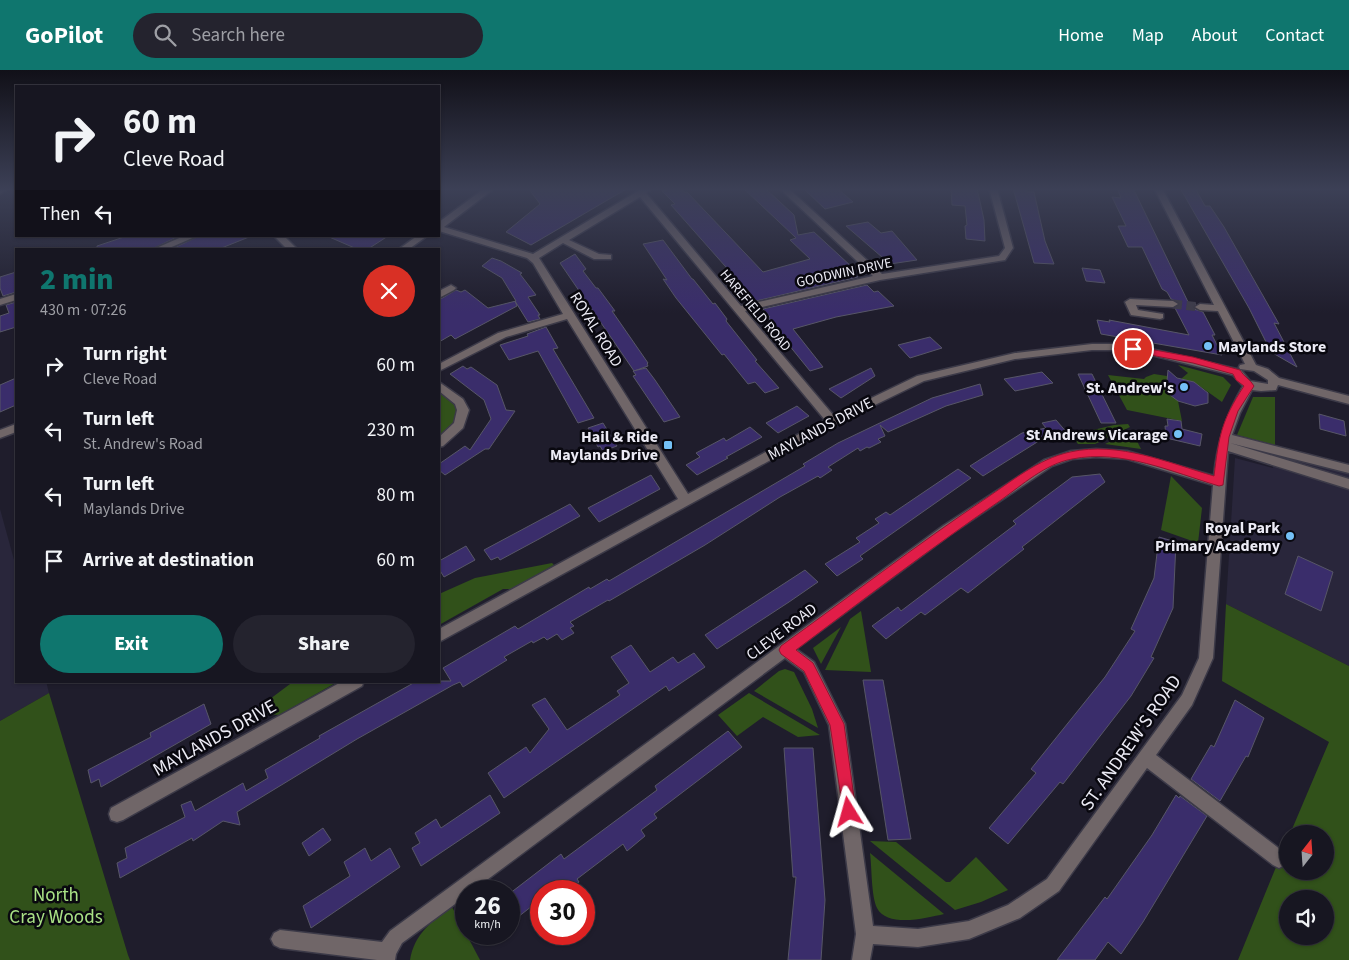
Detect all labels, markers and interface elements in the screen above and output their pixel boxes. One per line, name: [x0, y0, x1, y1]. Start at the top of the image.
search box: [133, 13, 483, 58]
text: GoPilot: [25, 18, 103, 53]
icon: search: [151, 21, 179, 49]
text: Search here: [191, 22, 285, 49]
text: Home: [1058, 23, 1104, 48]
text: Map: [1132, 23, 1164, 48]
text: About: [1192, 23, 1237, 48]
text: Contact: [1265, 23, 1324, 48]
text: 60 m: [123, 97, 197, 147]
icon: right: [40, 105, 105, 170]
text: Cleve Road: [123, 143, 225, 175]
icon: left: [90, 200, 118, 228]
text: Then: [40, 201, 80, 228]
street label: GOODWIN DRIVE: [795, 253, 894, 293]
text: 2 min: [40, 258, 114, 301]
button: close: [363, 265, 415, 317]
street label: HAREFIELD ROAD: [715, 265, 796, 356]
street label: ROYAL ROAD: [564, 288, 628, 371]
text: 430 m · 07:26: [40, 299, 127, 321]
pin: [1112, 328, 1154, 370]
icon: arrive: [1119, 335, 1147, 363]
place label: Maylands Store: [1218, 336, 1326, 358]
marker: Maylands Store: [1202, 340, 1214, 352]
text: Turn right: [83, 341, 167, 368]
icon: right: [40, 352, 68, 380]
text: 60 m: [377, 352, 415, 379]
text: Cleve Road: [83, 368, 157, 390]
place label: St. Andrew's: [1086, 377, 1174, 399]
marker: St. Andrew's: [1178, 381, 1190, 393]
street label: MAYLANDS DRIVE: [764, 392, 877, 466]
text: Turn left: [83, 406, 154, 433]
icon: left: [40, 417, 68, 445]
text: 230 m: [367, 417, 415, 444]
place label: St Andrews Vicarage: [1026, 424, 1168, 446]
place label: Hail & Ride Maylands Drive: [550, 426, 658, 466]
marker: St Andrews Vicarage: [1172, 428, 1184, 440]
text: St. Andrew's Road: [83, 433, 203, 455]
marker: Hail & Ride Maylands Drive: [662, 439, 674, 451]
text: Turn left: [83, 471, 154, 498]
icon: left: [40, 482, 68, 510]
text: 80 m: [377, 482, 415, 509]
text: Maylands Drive: [83, 498, 185, 520]
place label: Royal Park Primary Academy: [1155, 517, 1281, 557]
marker: Royal Park Primary Academy: [1284, 530, 1296, 542]
icon: arrive: [40, 547, 68, 575]
text: Arrive at destination: [83, 547, 254, 574]
text: 60 m: [377, 547, 415, 574]
street label: CLEVE ROAD: [742, 598, 822, 666]
button: Exit: [40, 615, 223, 673]
button: Share: [233, 615, 415, 673]
street label: ST. ANDREW'S ROAD: [1074, 669, 1188, 816]
street label: MAYLANDS DRIVE: [148, 693, 282, 784]
position arrow: [822, 785, 874, 837]
north arrow: [1279, 825, 1334, 880]
map controls: [1279, 825, 1334, 945]
speed limit sign: 30: [530, 880, 595, 945]
park label: North Cray Woods: [9, 882, 103, 931]
text: 26: [474, 888, 501, 924]
button: sound: [1279, 890, 1334, 945]
text: km/h: [474, 916, 501, 933]

